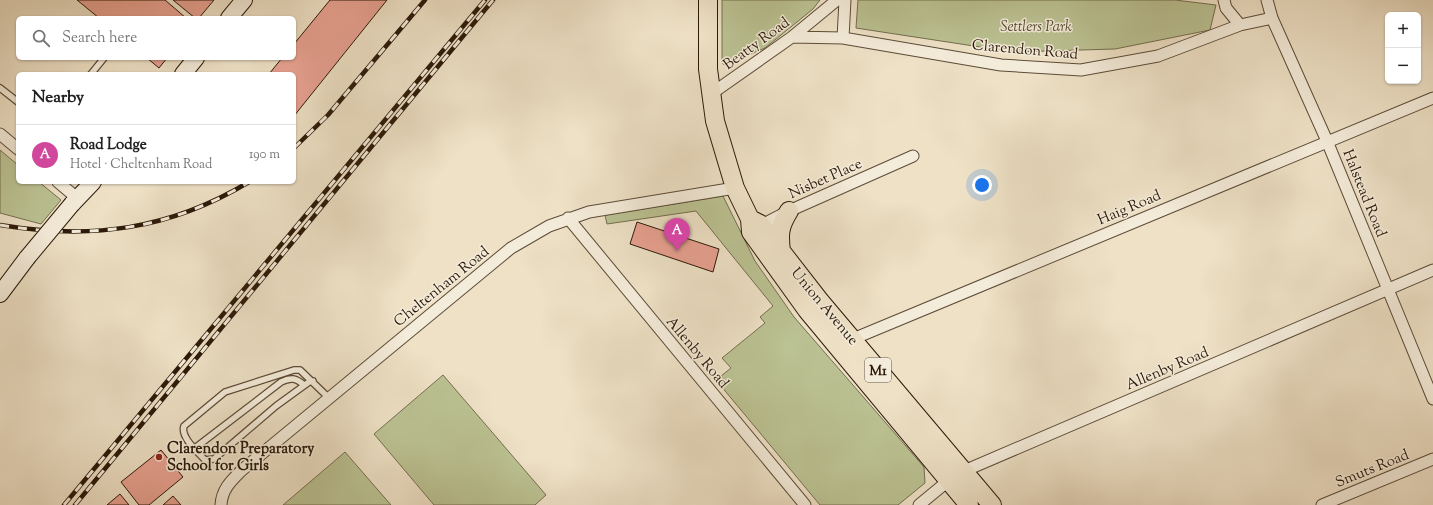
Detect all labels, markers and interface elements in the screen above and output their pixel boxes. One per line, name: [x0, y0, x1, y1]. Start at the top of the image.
map controls: [1385, 12, 1421, 84]
button: +: [1385, 12, 1421, 48]
street label: Beatty Road: [719, 13, 795, 76]
search box: [16, 16, 296, 60]
park label: Settlers Park: [1000, 17, 1072, 38]
icon: search: [30, 27, 52, 49]
text: Search here: [62, 28, 137, 49]
street label: Clarendon Road: [971, 35, 1079, 66]
button: −: [1385, 48, 1421, 84]
text: Nearby: [32, 86, 84, 110]
text: Road Lodge: [70, 135, 147, 156]
text: A: [40, 146, 50, 164]
text: 190 m: [249, 146, 280, 164]
street label: Halstead Road: [1336, 146, 1391, 241]
street label: Nisbet Place: [785, 154, 866, 205]
text: Hotel · Cheltenham Road: [70, 156, 212, 174]
your location: [972, 175, 992, 195]
street label: Haig Road: [1095, 185, 1165, 231]
pin: A: [664, 218, 690, 251]
street label: Cheltenham Road: [390, 242, 495, 332]
street label: Union Avenue: [785, 264, 863, 350]
street label: Allenby Road: [660, 312, 734, 394]
street label: Allenby Road: [1123, 342, 1213, 396]
road number: M1: [865, 358, 891, 382]
place label: Clarendon Preparatory School for Girls: [167, 439, 315, 477]
street label: Smuts Road: [1333, 445, 1413, 494]
marker: Clarendon Preparatory School for Girls: [154, 452, 164, 462]

